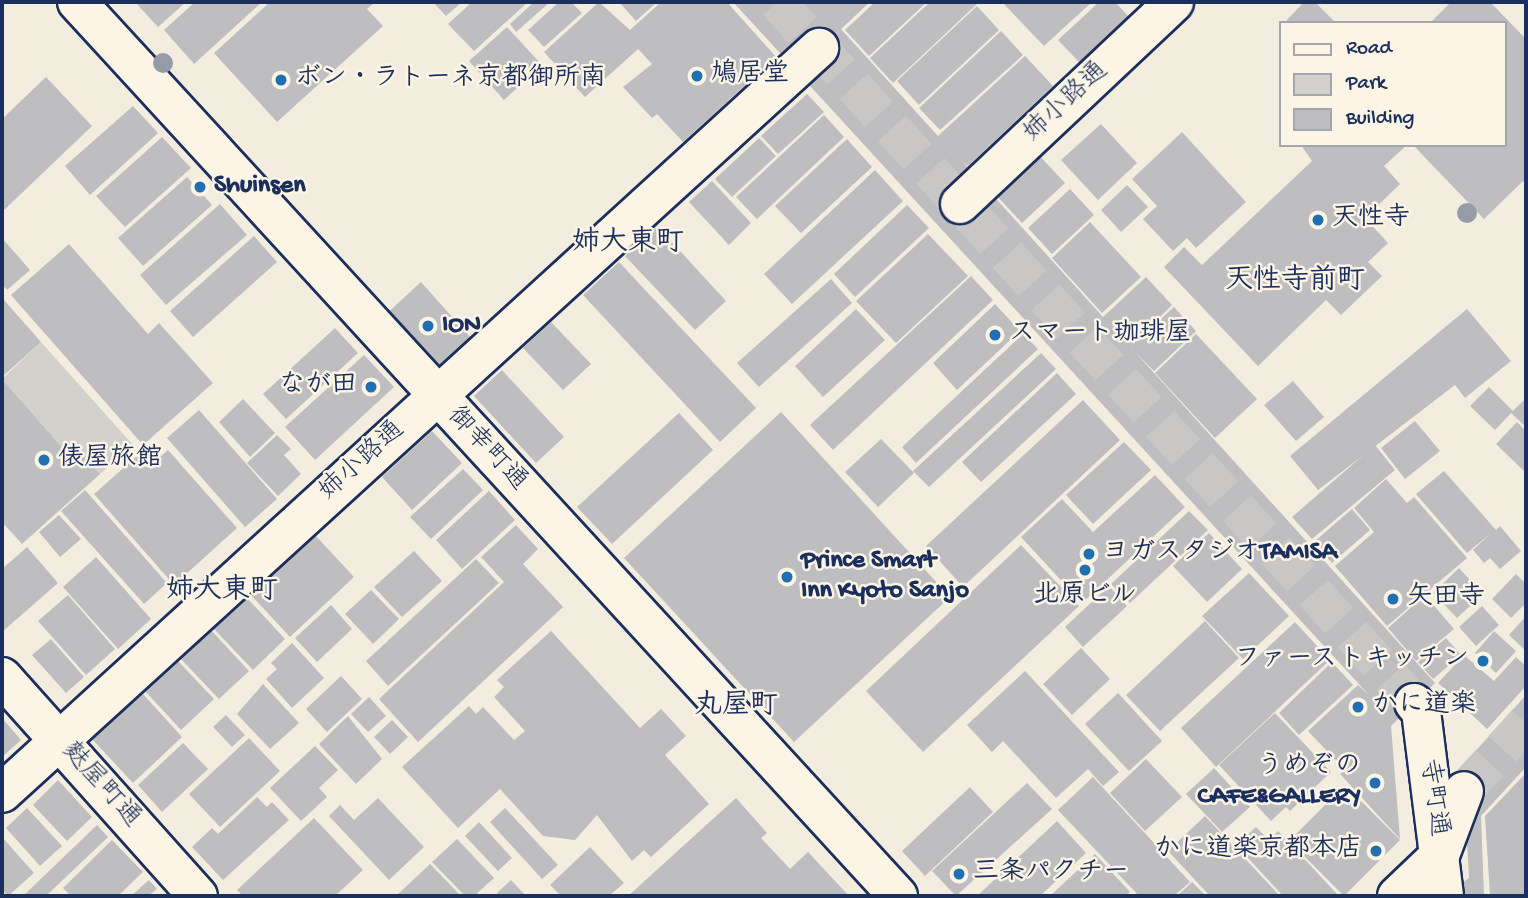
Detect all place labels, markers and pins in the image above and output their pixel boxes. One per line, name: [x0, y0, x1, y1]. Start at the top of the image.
place label: 鳩居堂: [711, 60, 789, 92]
place label: ボン・ラトーネ京都御所南: [295, 64, 607, 96]
marker: 鳩居堂: [689, 68, 705, 84]
marker: ボン・ラトーネ京都御所南: [273, 72, 289, 88]
place label: Shuinsen: [214, 171, 306, 203]
marker: Shuinsen: [192, 179, 208, 195]
place label: 天性寺: [1332, 204, 1410, 236]
marker: 天性寺: [1310, 212, 1326, 228]
place label: ION: [442, 310, 481, 342]
marker: ION: [420, 318, 436, 334]
place label: スマート珈琲屋: [1009, 319, 1191, 351]
marker: スマート珈琲屋: [987, 327, 1003, 343]
place label: なが田: [279, 371, 357, 403]
marker: なが田: [363, 379, 379, 395]
place label: 俵屋旅館: [58, 444, 162, 476]
marker: 俵屋旅館: [36, 452, 52, 468]
place label: ヨガスタジオTAMISA: [1103, 538, 1336, 570]
place label: Prince Smart Inn Kyoto Sanjo: [801, 546, 969, 608]
marker: ヨガスタジオTAMISA: [1081, 546, 1097, 562]
marker: 北原ビル: [1077, 562, 1093, 578]
marker: Prince Smart Inn Kyoto Sanjo: [779, 569, 795, 585]
place label: 北原ビル: [1033, 581, 1137, 613]
place label: 矢田寺: [1407, 583, 1485, 615]
marker: 矢田寺: [1385, 591, 1401, 607]
place label: ファーストキッチン: [1235, 645, 1469, 677]
marker: ファーストキッチン: [1475, 653, 1491, 669]
place label: かに道楽: [1372, 691, 1476, 723]
marker: かに道楽: [1350, 699, 1366, 715]
place label: うめぞの CAFE&GALLERY: [1197, 752, 1361, 814]
marker: うめぞの CAFE&GALLERY: [1367, 775, 1383, 791]
place label: かに道楽京都本店: [1154, 835, 1362, 867]
marker: かに道楽京都本店: [1368, 843, 1384, 859]
place label: 三条パクチー: [973, 858, 1129, 890]
marker: 三条パクチー: [951, 866, 967, 882]

